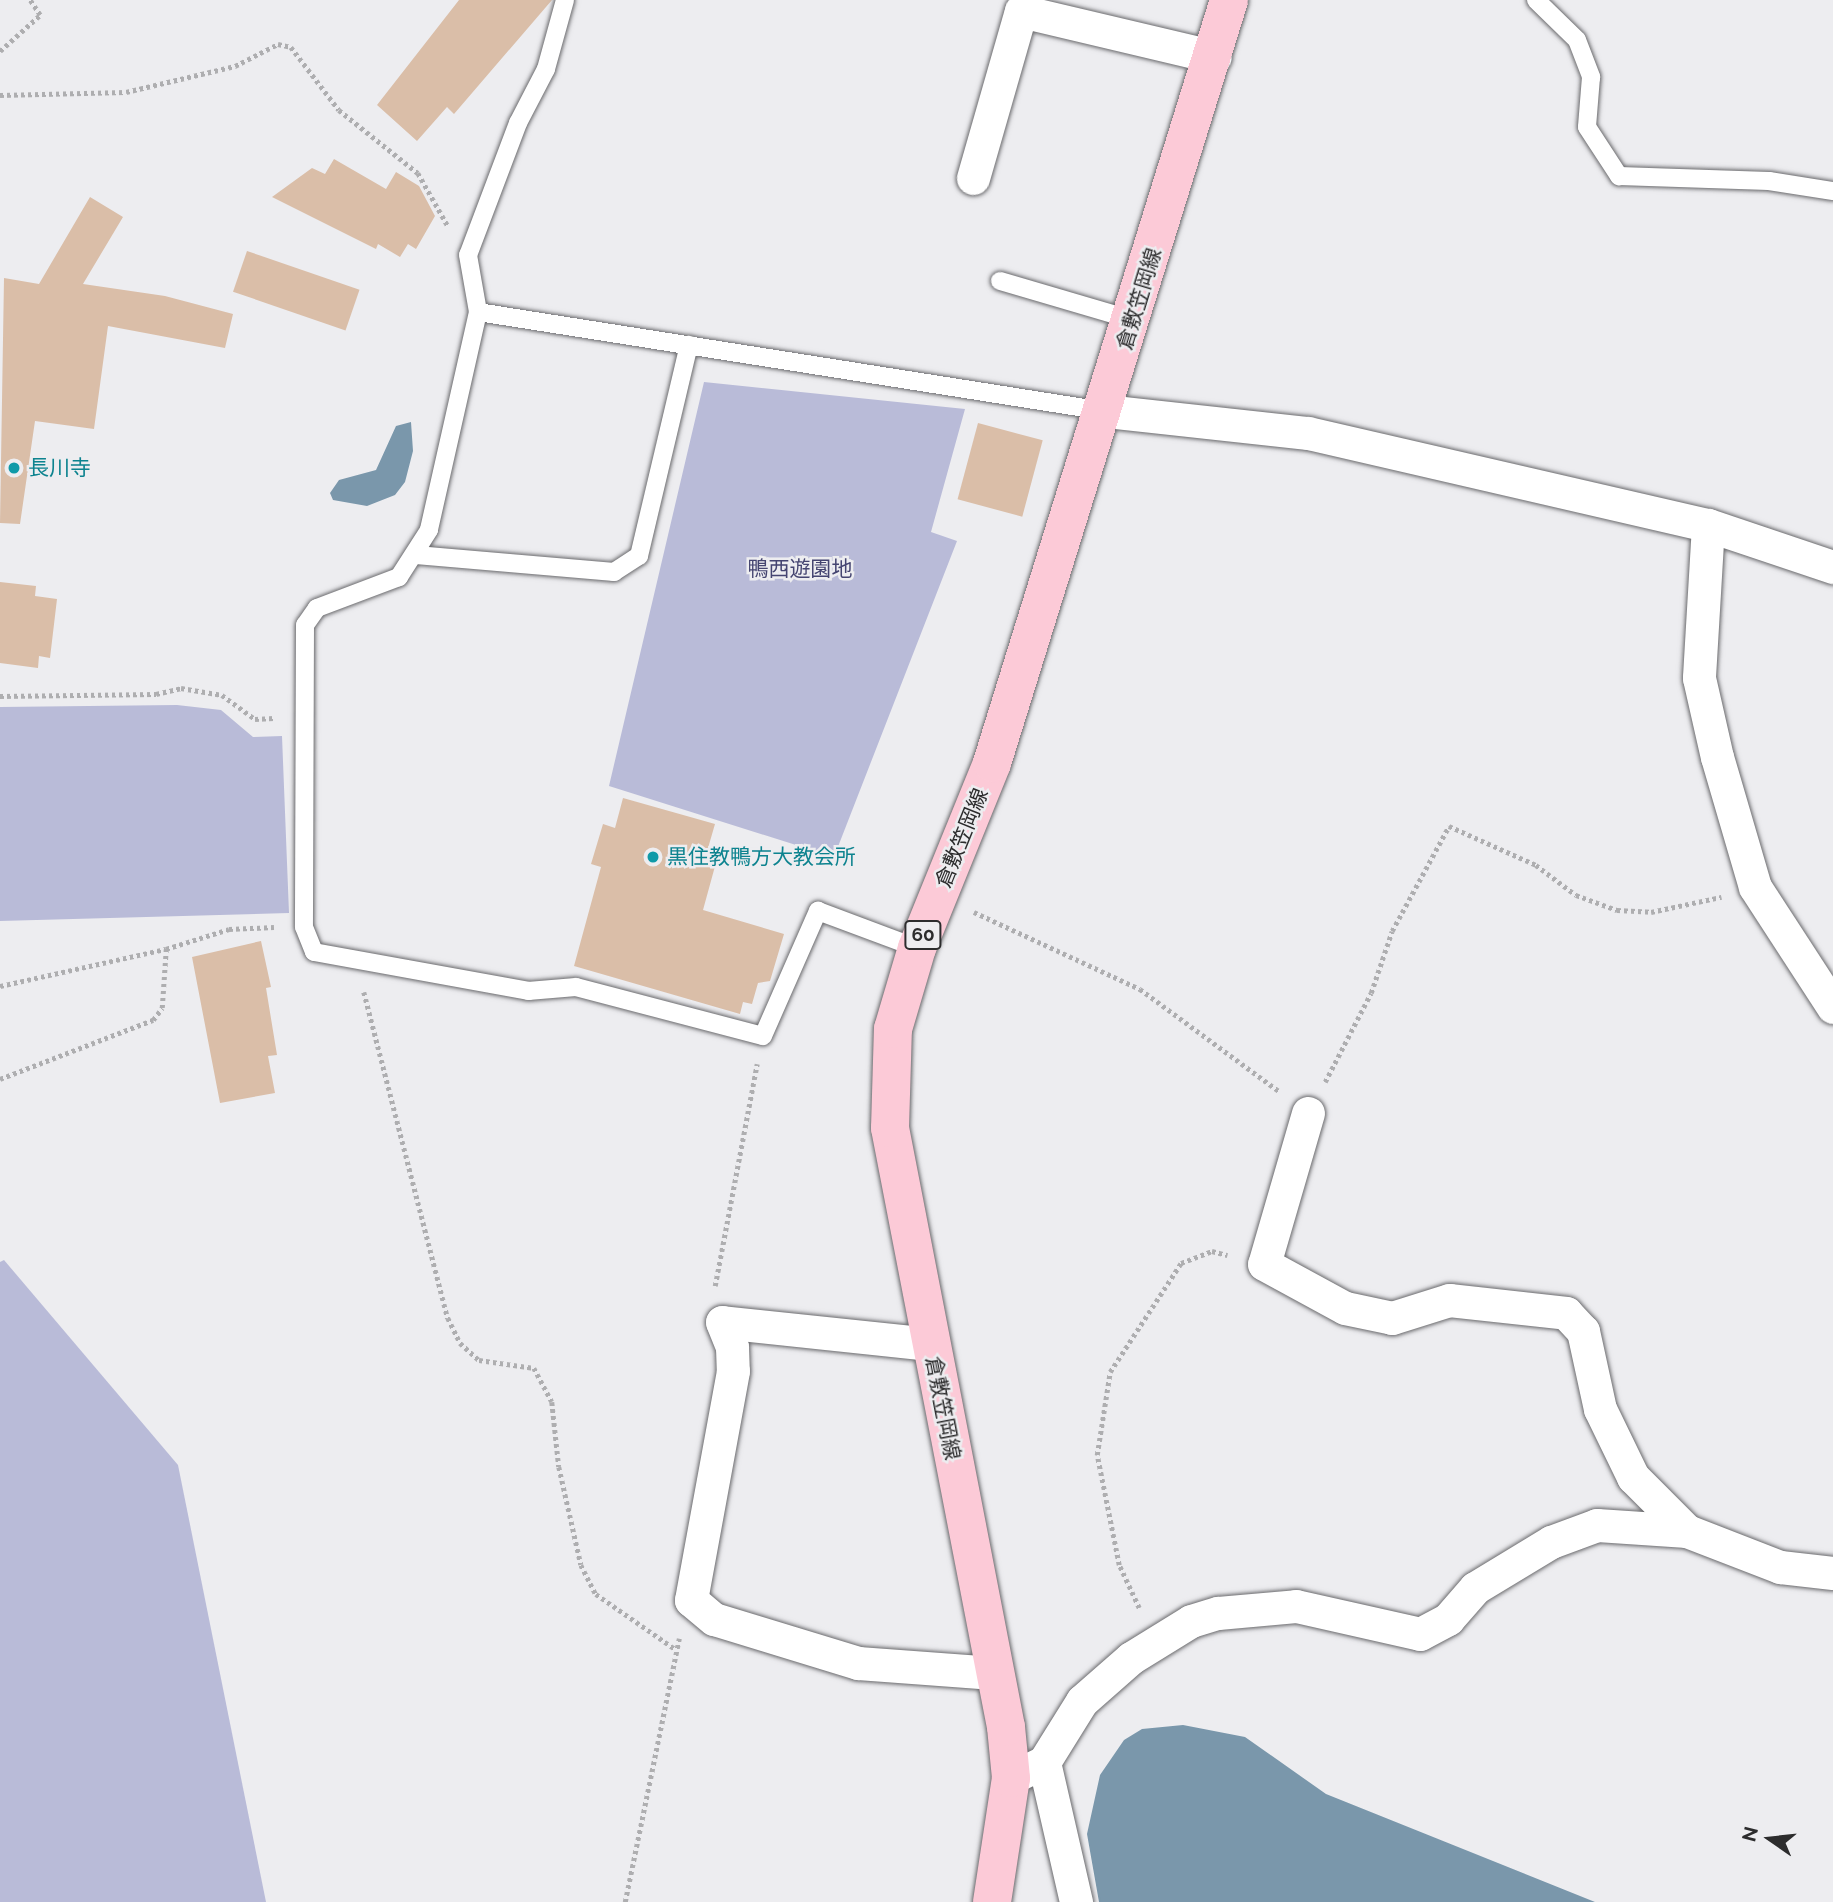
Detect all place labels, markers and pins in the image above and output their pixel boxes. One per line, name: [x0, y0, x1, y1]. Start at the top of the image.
place label: 長川寺: [28, 455, 91, 481]
marker: 長川寺: [6, 460, 22, 476]
place label: 黒住教鴨方大教会所: [667, 844, 856, 870]
marker: 黒住教鴨方大教会所: [645, 849, 661, 865]

